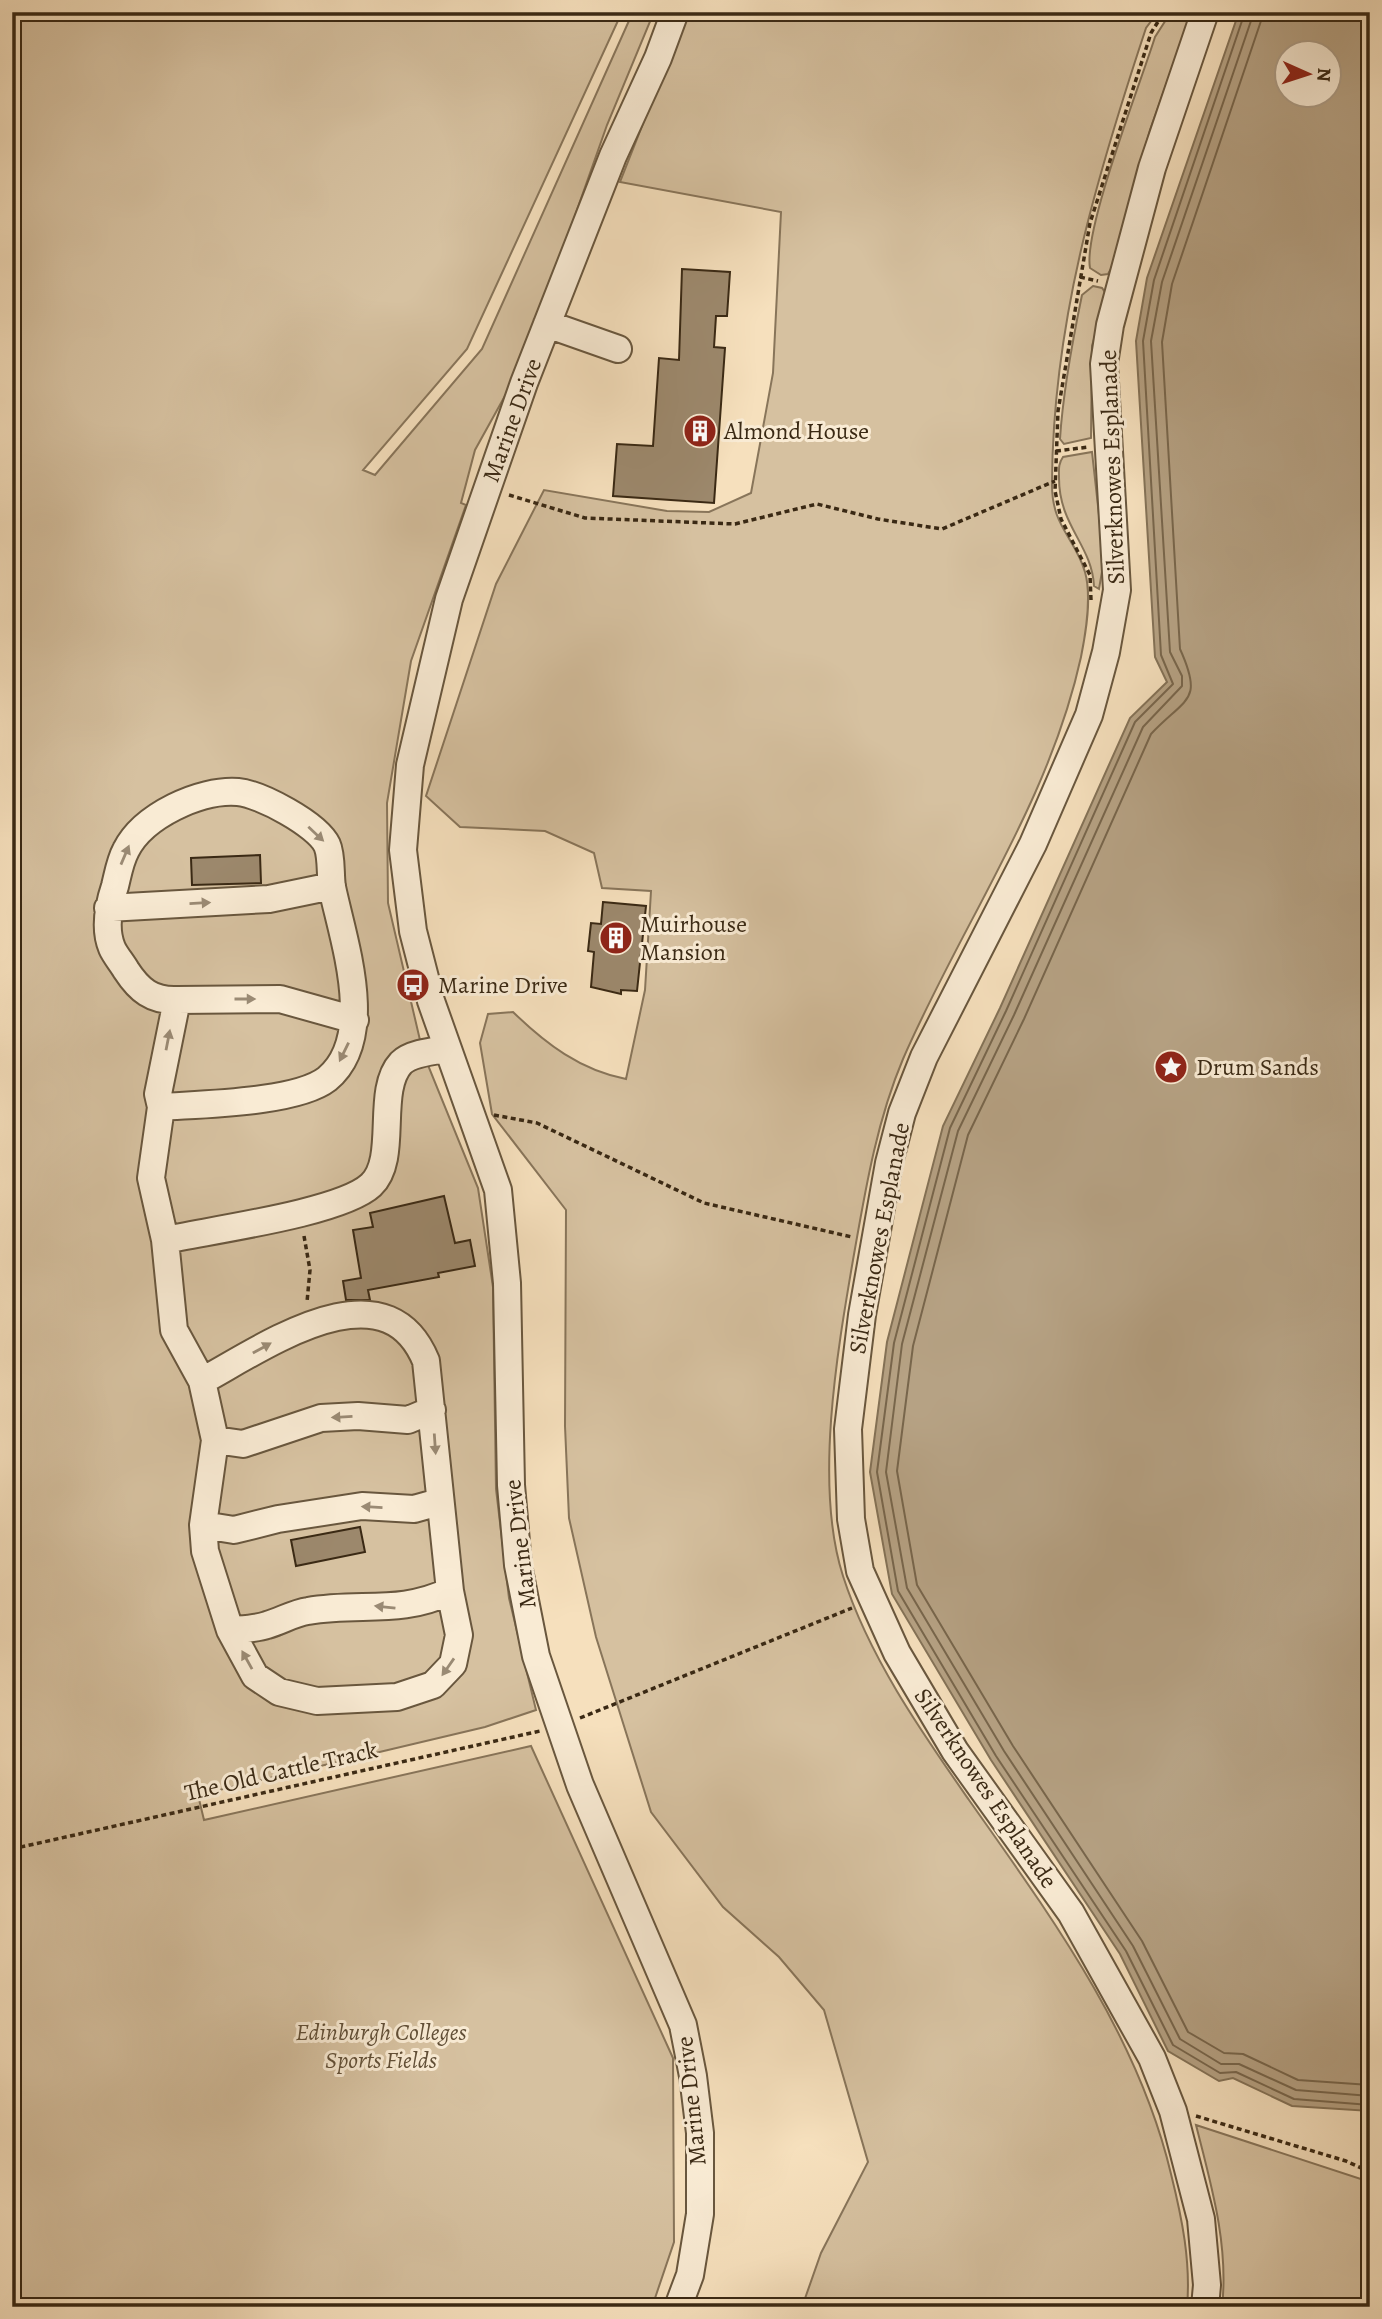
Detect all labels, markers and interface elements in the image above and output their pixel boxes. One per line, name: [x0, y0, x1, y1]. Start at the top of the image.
north arrow: [1274, 38, 1344, 108]
text: N: [1311, 67, 1337, 83]
street label: Silverknowes Esplanade: [1092, 349, 1132, 585]
street label: Marine Drive: [475, 354, 549, 486]
building icon: Almond House: [681, 412, 719, 450]
place label: Almond House: [723, 415, 869, 447]
one-way arrow: [307, 826, 324, 842]
one-way arrow: [119, 845, 131, 865]
one-way arrow: [190, 897, 212, 908]
place label: Muirhouse Mansion: [640, 908, 747, 968]
building icon: Muirhouse Mansion: [597, 919, 635, 957]
bus stop icon: Marine Drive: [394, 966, 432, 1004]
place label: Marine Drive: [438, 969, 568, 1001]
one-way arrow: [234, 993, 256, 1005]
one-way arrow: [163, 1029, 174, 1051]
one-way arrow: [338, 1042, 350, 1062]
place icon: Drum Sands: [1152, 1048, 1190, 1086]
place label: Drum Sands: [1196, 1051, 1319, 1083]
street label: Silverknowes Esplanade: [841, 1120, 917, 1356]
one-way arrow: [252, 1342, 272, 1354]
one-way arrow: [330, 1412, 352, 1423]
one-way arrow: [429, 1433, 440, 1455]
street label: Marine Drive: [496, 1478, 544, 1610]
one-way arrow: [361, 1502, 383, 1513]
one-way arrow: [374, 1601, 396, 1612]
one-way arrow: [241, 1651, 253, 1670]
one-way arrow: [441, 1657, 454, 1677]
street label: Silverknowes Esplanade: [907, 1682, 1065, 1894]
street label: The Old Cattle Track: [181, 1733, 381, 1809]
park label: Edinburgh Colleges Sports Fields: [295, 2016, 467, 2076]
street label: Marine Drive: [668, 2035, 714, 2167]

